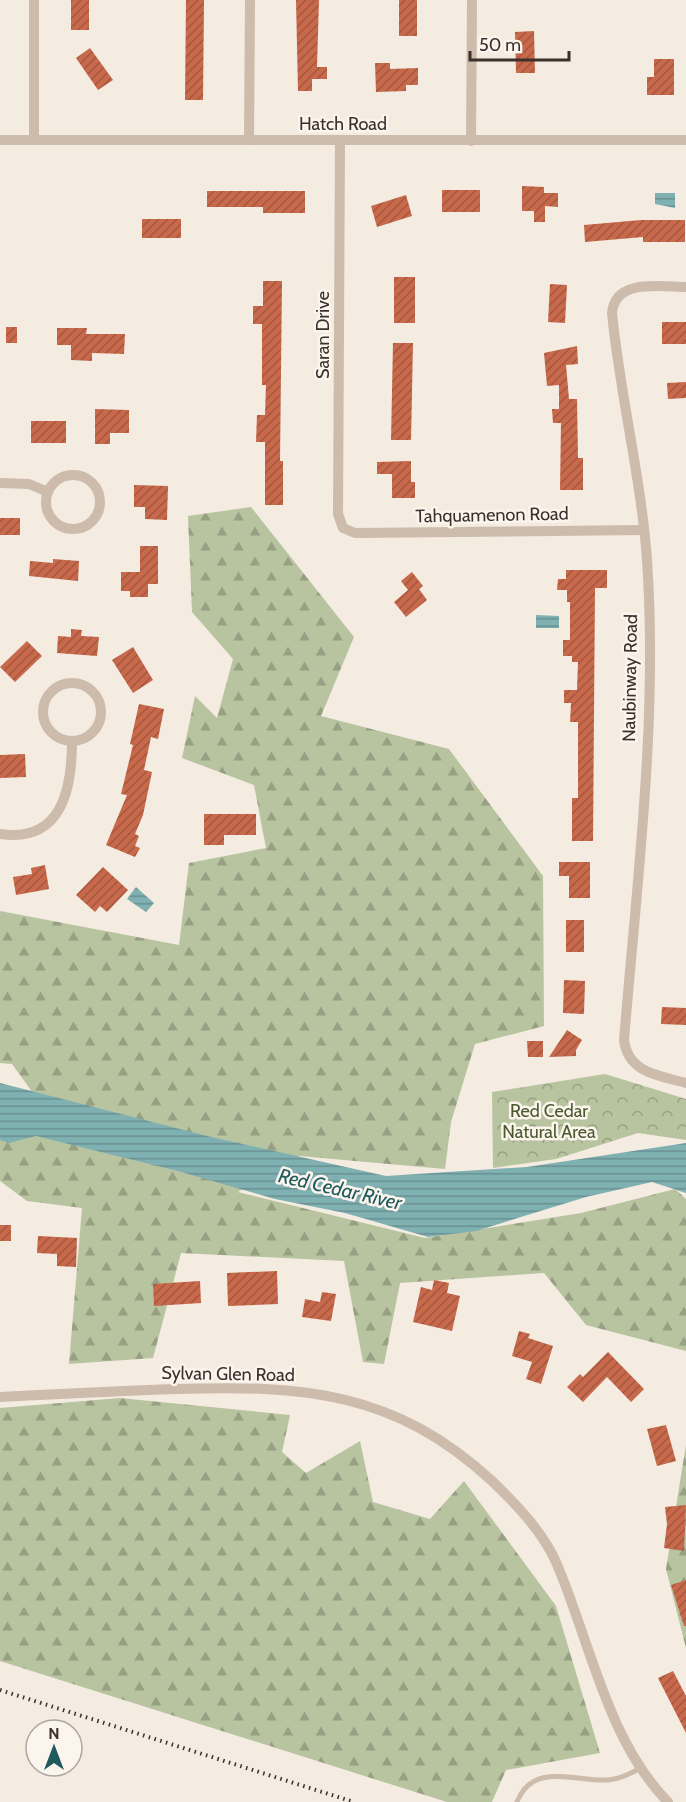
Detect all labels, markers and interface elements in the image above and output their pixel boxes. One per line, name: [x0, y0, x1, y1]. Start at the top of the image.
scale bar: [470, 24, 569, 62]
text: 50 m: [479, 34, 521, 56]
street label: Hatch Road: [299, 113, 387, 135]
street label: Saran Drive: [312, 291, 334, 379]
street label: Tahquamenon Road: [415, 503, 569, 527]
street label: Naubinway Road: [618, 614, 642, 742]
park label: Red Cedar Natural Area: [502, 1100, 596, 1143]
water label: Red Cedar River: [276, 1163, 405, 1215]
street label: Sylvan Glen Road: [161, 1362, 295, 1386]
north arrow: [24, 1718, 84, 1778]
text: N: [48, 1724, 60, 1743]

